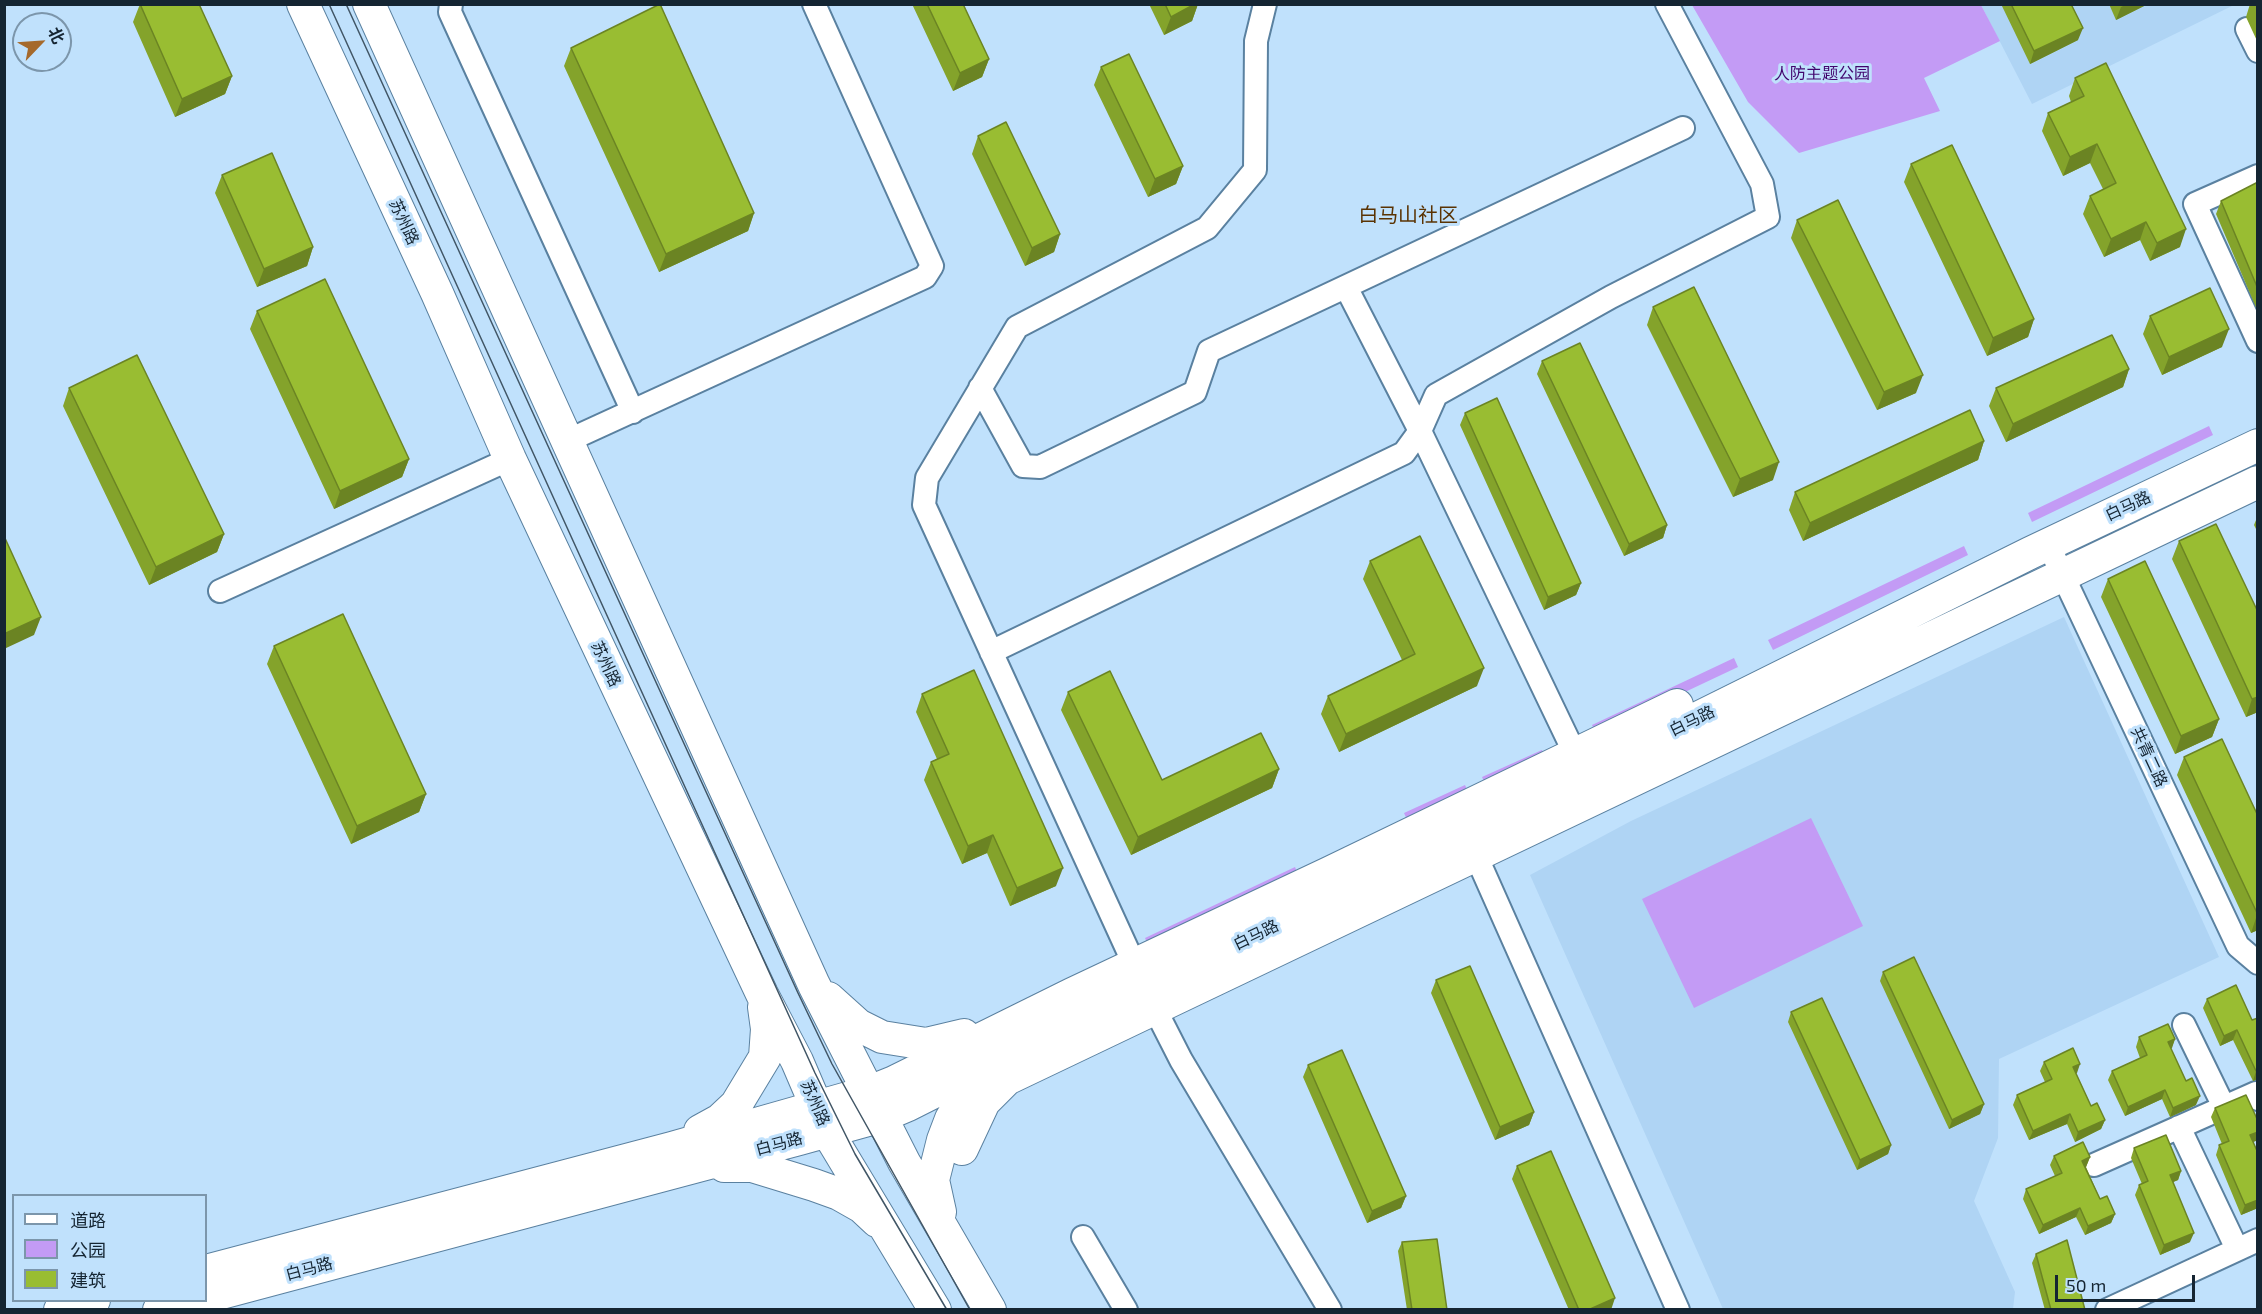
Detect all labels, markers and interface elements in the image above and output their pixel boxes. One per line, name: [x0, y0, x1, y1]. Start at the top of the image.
north arrow: [12, 12, 72, 72]
text: 北: [45, 24, 69, 46]
park label: 人防主题公园: [1774, 64, 1870, 84]
street label: 苏州路: [385, 196, 423, 248]
district label: 白马山社区: [1358, 203, 1458, 227]
street label: 白马路: [2102, 487, 2154, 525]
street label: 苏州路: [587, 638, 625, 690]
street label: 白马路: [1666, 702, 1718, 740]
street label: 共青二路: [2127, 724, 2171, 790]
street label: 白马路: [1230, 916, 1282, 954]
street label: 苏州路: [796, 1077, 834, 1129]
street label: 白马路: [753, 1129, 805, 1159]
legend: [12, 1194, 207, 1302]
text: 道路: [70, 1209, 106, 1231]
text: 公园: [70, 1239, 106, 1261]
street label: 白马路: [283, 1254, 335, 1284]
scale bar: [2058, 1263, 2198, 1301]
text: 建筑: [70, 1269, 106, 1291]
text: 50 m: [2066, 1274, 2106, 1296]

